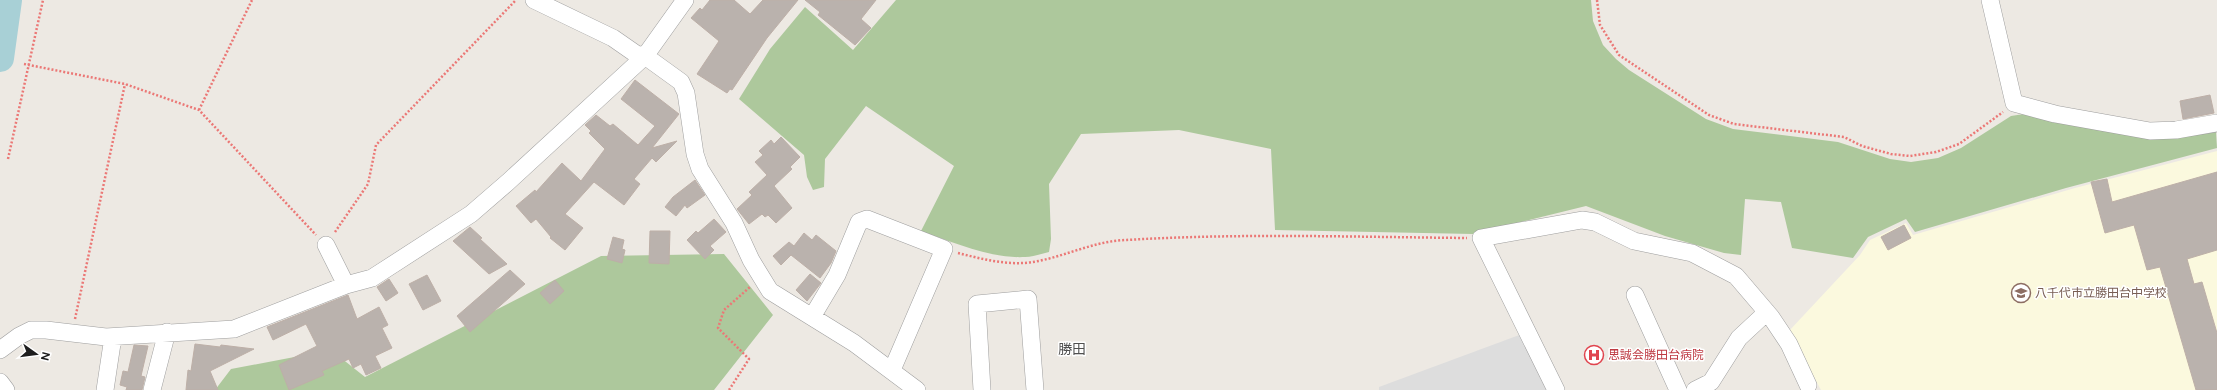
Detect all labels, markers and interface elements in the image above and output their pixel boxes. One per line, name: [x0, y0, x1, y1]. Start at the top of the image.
school or university icon: 八千代市立勝田台中学校: [2010, 282, 2032, 304]
place label: 八千代市立勝田台中学校: [2035, 286, 2167, 300]
north arrow: [16, 334, 56, 374]
district label: 勝田: [1058, 341, 1086, 358]
hospital icon: 思誠会勝田台病院: [1583, 344, 1605, 366]
place label: 思誠会勝田台病院: [1608, 348, 1704, 362]
text: N: [38, 351, 53, 362]

